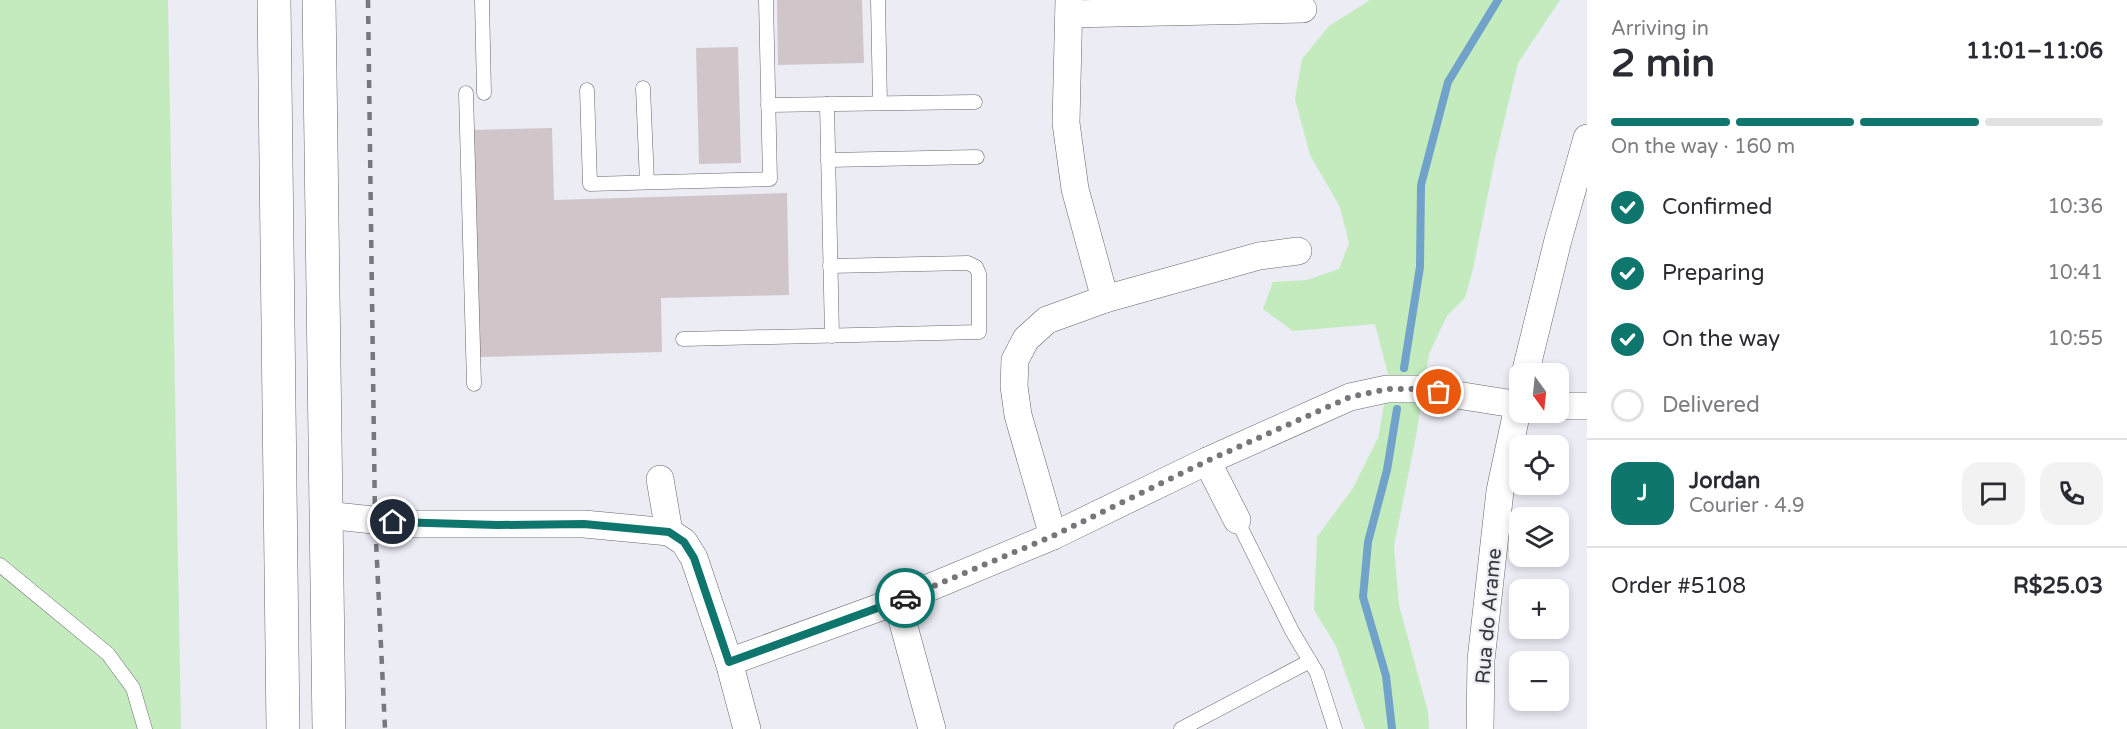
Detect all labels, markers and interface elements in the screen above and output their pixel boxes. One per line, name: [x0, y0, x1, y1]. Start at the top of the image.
text: Arriving in: [1611, 17, 1709, 41]
text: 11:01–11:06: [1966, 38, 2103, 64]
text: 2 min: [1611, 40, 1715, 87]
text: On the way · 160 m: [1611, 135, 1795, 159]
icon: check: [1611, 191, 1644, 224]
text: Confirmed: [1662, 194, 1772, 220]
text: 10:36: [2048, 195, 2103, 219]
icon: check: [1611, 257, 1644, 290]
text: Preparing: [1662, 260, 1765, 286]
text: 10:41: [2048, 261, 2103, 285]
icon: check: [1611, 323, 1644, 356]
text: On the way: [1662, 326, 1780, 352]
text: 10:55: [2048, 327, 2103, 351]
north arrow: [1509, 363, 1569, 423]
map controls: [1509, 363, 1569, 711]
pin: [1413, 366, 1464, 417]
icon: bag: [1422, 375, 1455, 408]
text: Delivered: [1662, 392, 1760, 418]
button: locate: [1509, 435, 1569, 495]
button: chat: [1962, 462, 2025, 525]
button: phone: [2040, 462, 2103, 525]
text: Jordan: [1689, 468, 1760, 494]
text: J: [1637, 480, 1648, 506]
text: Courier · 4.9: [1689, 494, 1804, 518]
pin: [367, 496, 418, 547]
icon: home: [376, 505, 409, 538]
button: layers: [1509, 507, 1569, 567]
street label: Rua do Arame: [1471, 547, 1507, 685]
courier: [875, 568, 935, 628]
text: Order #5108: [1611, 573, 1746, 599]
text: R$25.03: [2013, 573, 2103, 599]
button: +: [1509, 579, 1569, 639]
icon: car: [889, 582, 922, 615]
button: −: [1509, 651, 1569, 711]

